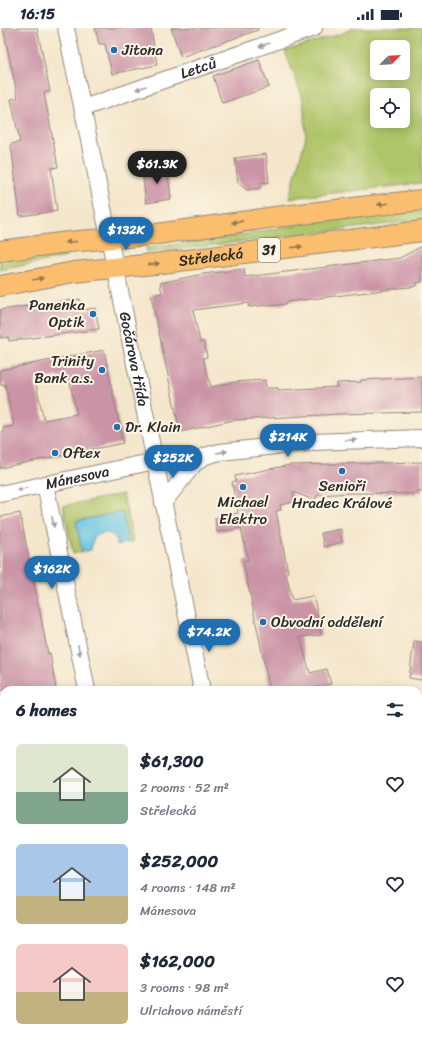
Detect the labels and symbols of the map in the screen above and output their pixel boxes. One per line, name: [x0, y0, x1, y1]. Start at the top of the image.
place label: Jitona: [121, 37, 163, 63]
north arrow: [370, 40, 410, 80]
one-way arrow: [258, 43, 270, 49]
marker: Jitona: [109, 45, 119, 55]
street label: Letců: [177, 50, 220, 86]
one-way arrow: [135, 85, 147, 91]
pin: $61.3K: [124, 151, 190, 185]
one-way arrow: [377, 201, 389, 208]
pin: $132K: [98, 217, 154, 251]
one-way arrow: [231, 219, 243, 225]
one-way arrow: [65, 238, 77, 245]
road number: 31: [258, 238, 280, 262]
street label: Střelecká: [177, 240, 245, 274]
one-way arrow: [291, 243, 303, 250]
one-way arrow: [148, 261, 160, 267]
one-way arrow: [32, 276, 44, 282]
place label: Panenka Optik: [29, 292, 85, 335]
marker: Panenka Optik: [88, 309, 98, 319]
street label: Gočárova třída: [112, 309, 157, 409]
place label: Trinity Bank a.s.: [34, 348, 94, 391]
marker: Trinity Bank a.s.: [97, 365, 107, 375]
place label: Dr. Klain: [125, 414, 181, 440]
marker: Dr. Klain: [112, 422, 122, 432]
pin: $214K: [260, 424, 316, 458]
one-way arrow: [345, 437, 357, 444]
place label: Oftex: [63, 440, 101, 466]
pin: $252K: [145, 445, 201, 479]
marker: Oftex: [50, 448, 60, 458]
one-way arrow: [216, 449, 228, 455]
street label: Mánesova: [43, 458, 112, 497]
marker: Senioři Hradec Králové: [337, 466, 347, 476]
place label: Senioři Hradec Králové: [292, 473, 393, 516]
marker: Michael Elektro: [238, 482, 248, 492]
one-way arrow: [16, 486, 29, 492]
place label: Michael Elektro: [218, 489, 269, 532]
one-way arrow: [50, 516, 56, 529]
pin: $162K: [24, 556, 80, 590]
place label: Obvodní oddělení: [271, 609, 384, 635]
marker: Obvodní oddělení: [258, 617, 268, 627]
pin: $74.2K: [176, 619, 242, 653]
one-way arrow: [76, 644, 82, 656]

